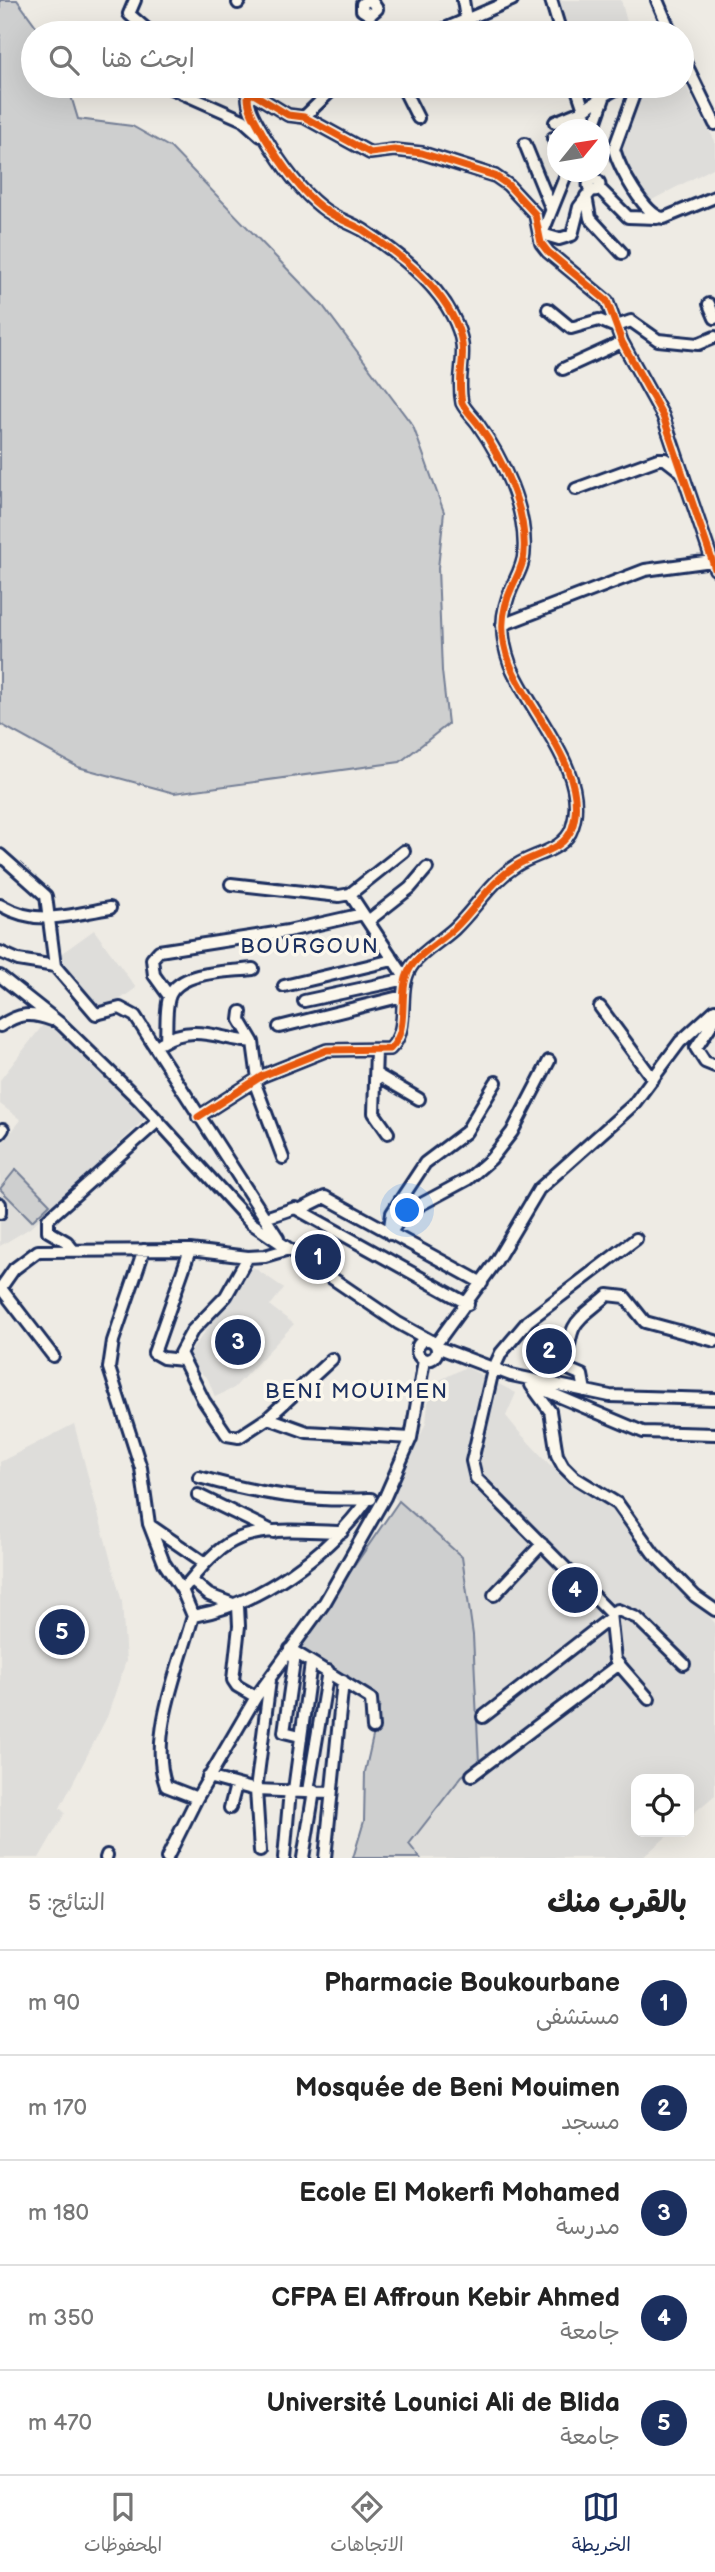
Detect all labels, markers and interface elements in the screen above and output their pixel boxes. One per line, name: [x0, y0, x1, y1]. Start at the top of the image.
search box: [21, 21, 694, 98]
icon: search: [45, 41, 83, 79]
text: ابحث هنا: [101, 44, 195, 75]
north arrow: [547, 119, 610, 182]
district label: BOURGOUN: [240, 934, 380, 959]
your location: [390, 1193, 424, 1227]
pin: 1: [295, 1231, 341, 1283]
pin: 3: [215, 1316, 261, 1368]
pin: 2: [526, 1325, 572, 1377]
district label: BENI MOUIMEN: [265, 1379, 449, 1404]
pin: 4: [552, 1564, 598, 1616]
pin: 5: [39, 1606, 85, 1658]
map controls: [631, 1774, 694, 1837]
button: locate: [631, 1774, 694, 1837]
text: بالقرب منك: [547, 1885, 687, 1921]
text: النتائج: 5: [28, 1889, 105, 1917]
text: Pharmacie Boukourbane: [324, 1968, 620, 1999]
text: 90 m: [28, 1989, 80, 2017]
text: 1: [659, 1989, 669, 2017]
text: مستشفى: [536, 2003, 620, 2031]
text: Mosquée de Beni Mouimen: [295, 2073, 620, 2104]
text: 170 m: [28, 2094, 87, 2122]
text: 2: [657, 2094, 671, 2122]
text: مسجد: [561, 2108, 620, 2136]
text: Ecole El Mokerfi Mohamed: [299, 2178, 620, 2209]
text: 180 m: [28, 2199, 89, 2227]
text: 3: [657, 2199, 671, 2227]
text: مدرسة: [556, 2213, 620, 2241]
text: CFPA El Affroun Kebir Ahmed: [271, 2283, 620, 2314]
text: 350 m: [28, 2304, 94, 2332]
text: 4: [657, 2304, 671, 2332]
text: جامعة: [560, 2318, 620, 2346]
text: Université Lounici Ali de Blida: [267, 2388, 620, 2419]
text: 470 m: [28, 2409, 92, 2437]
text: 5: [657, 2409, 671, 2437]
text: جامعة: [560, 2423, 620, 2451]
tab: المحفوظات: [84, 2488, 162, 2561]
tab: الاتجاهات: [330, 2488, 404, 2561]
tab: الخريطة: [572, 2488, 631, 2561]

